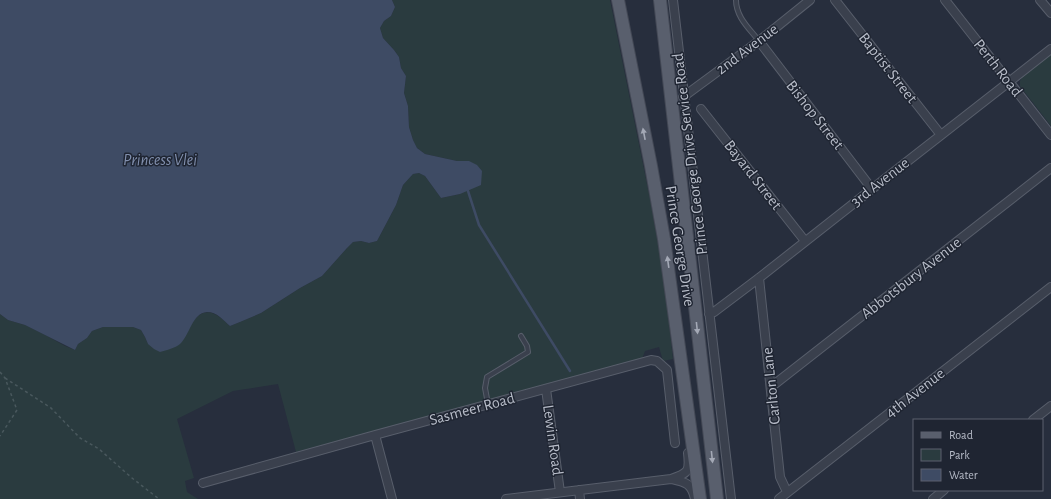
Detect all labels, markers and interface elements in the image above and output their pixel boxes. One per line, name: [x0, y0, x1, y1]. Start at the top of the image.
street label: 2nd Avenue: [713, 21, 781, 77]
street label: Baptist Street: [856, 30, 920, 106]
street label: Perth Road: [971, 36, 1025, 100]
street label: Prince George Drive Service Road: [668, 52, 712, 256]
street label: Bishop Street: [783, 77, 847, 153]
one-way arrow: [641, 128, 647, 140]
street label: Bayard Street: [720, 137, 785, 213]
water label: Princess Vlei: [123, 151, 197, 168]
street label: 3rd Avenue: [848, 154, 912, 210]
street label: Prince George Drive: [661, 184, 699, 308]
street label: Abbotsbury Avenue: [858, 234, 965, 323]
one-way arrow: [665, 256, 671, 268]
one-way arrow: [694, 322, 700, 334]
street label: Carlton Lane: [759, 347, 783, 425]
street label: 4th Avenue: [882, 365, 948, 421]
street label: Sasmeer Road: [428, 390, 516, 428]
street label: Lewin Road: [540, 404, 566, 476]
legend: [913, 419, 1043, 491]
text: Road: [949, 429, 973, 441]
text: Park: [949, 449, 970, 461]
one-way arrow: [708, 451, 715, 463]
text: Water: [949, 469, 978, 481]

